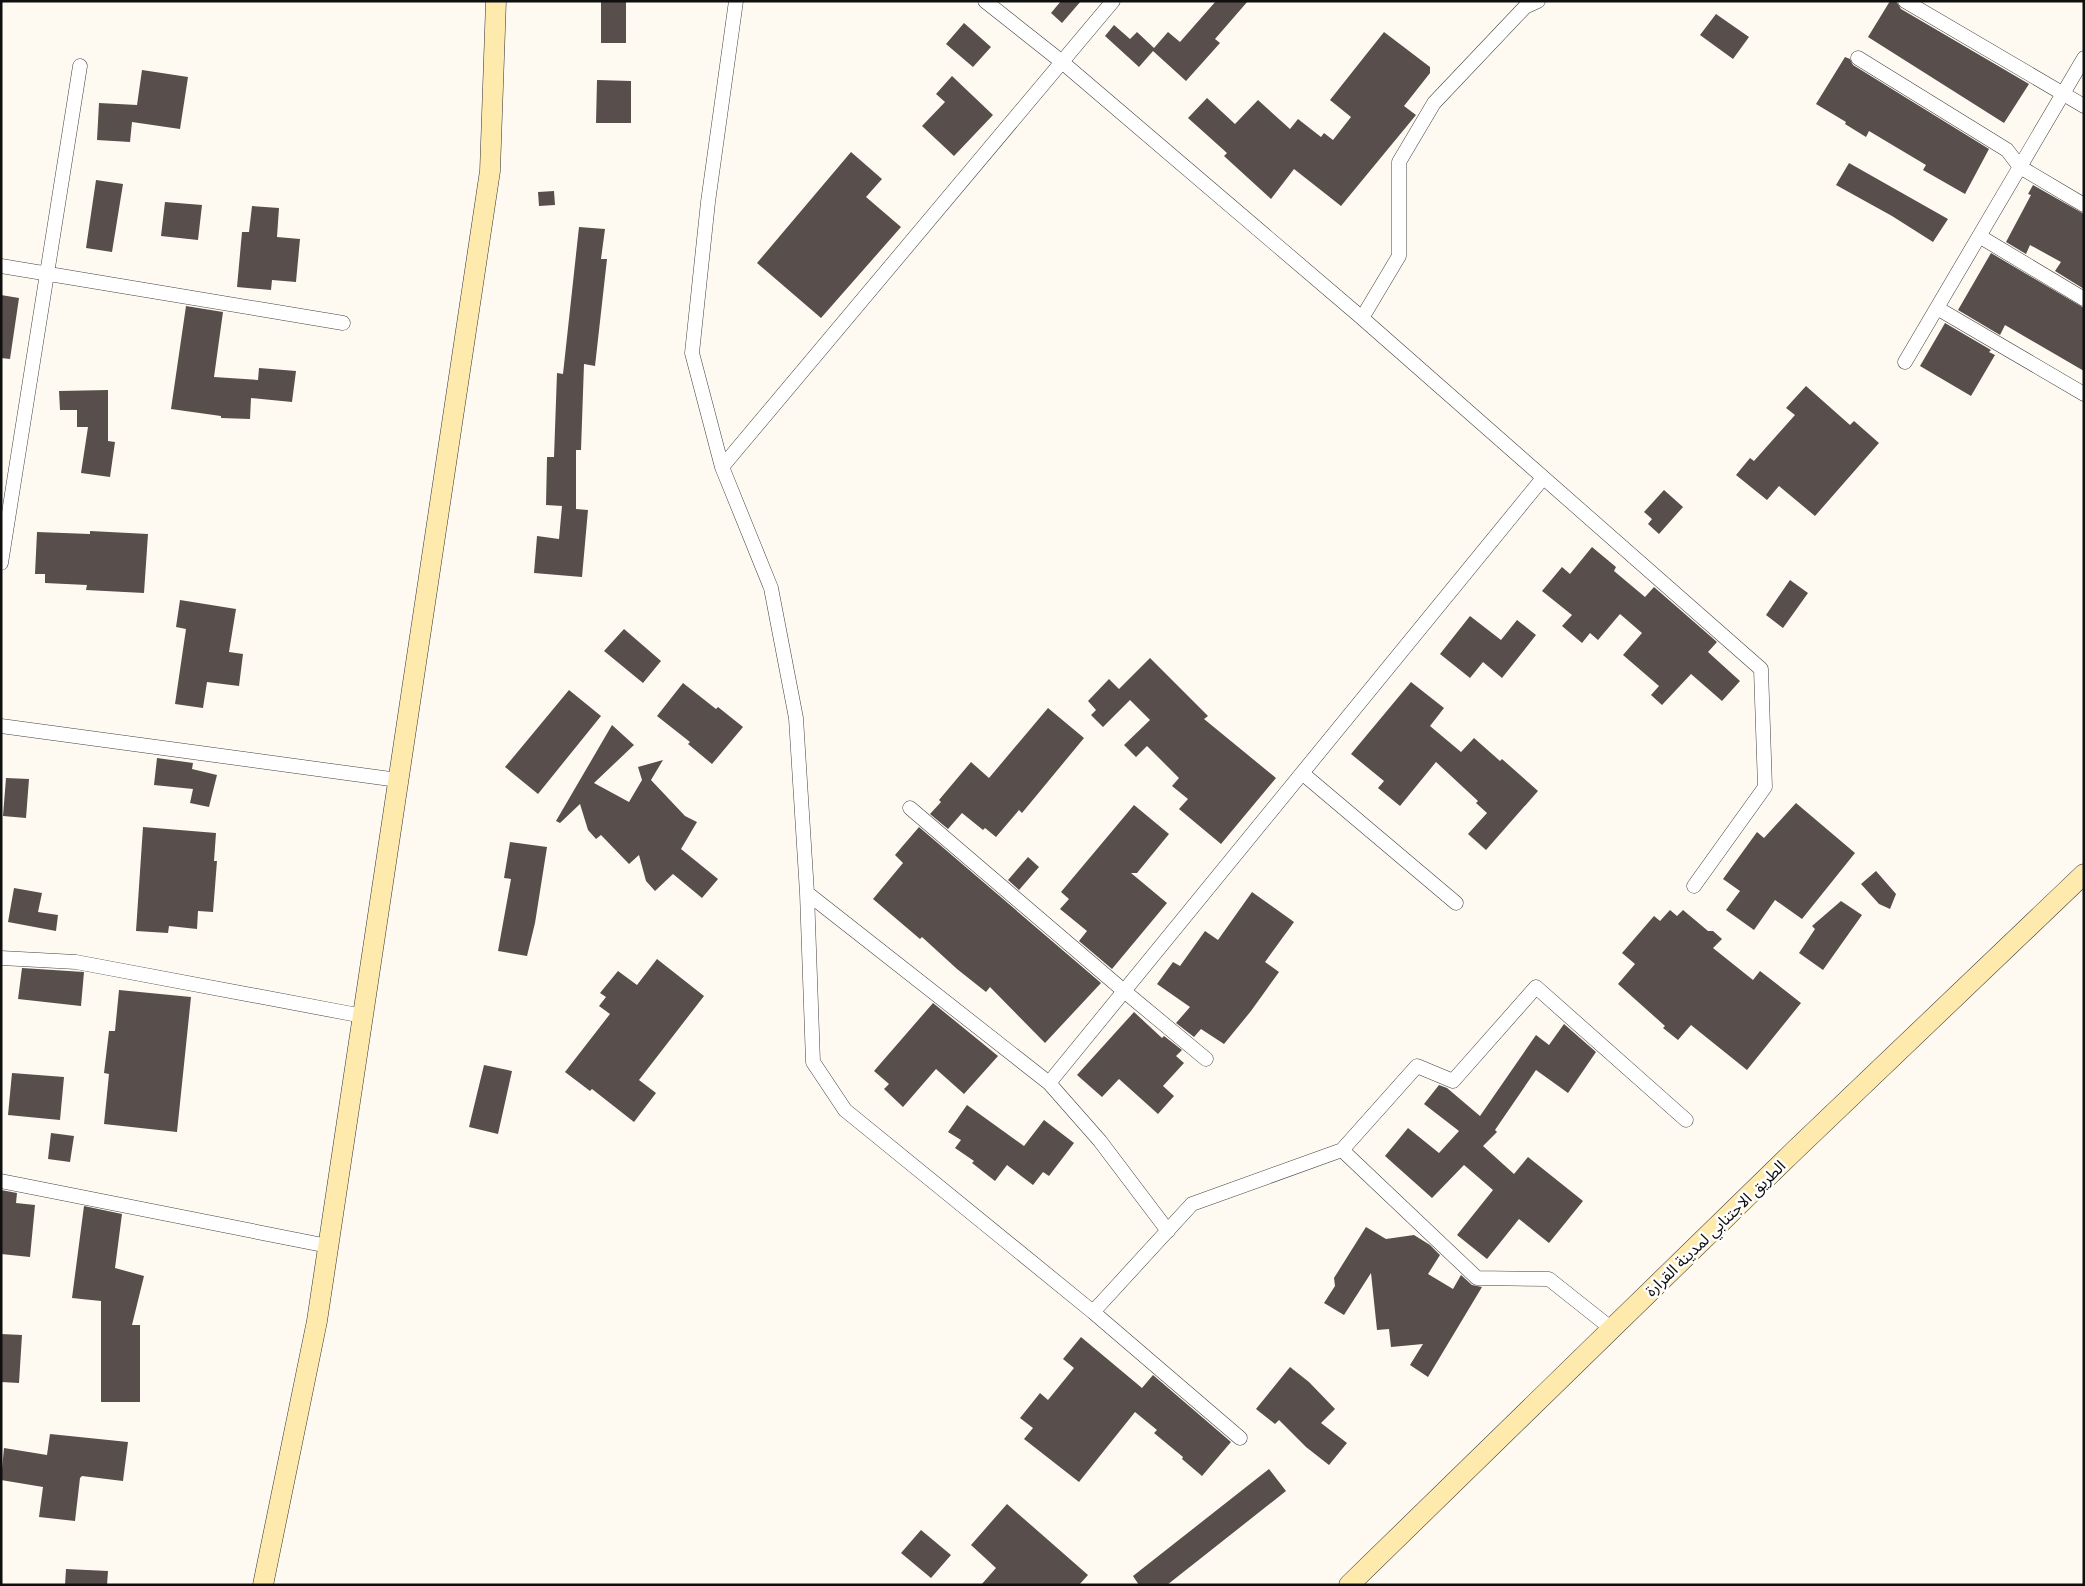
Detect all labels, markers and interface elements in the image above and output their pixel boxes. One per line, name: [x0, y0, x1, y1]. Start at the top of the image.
street label: الطريق الاجتنابي لمدينة القرارة: [1640, 1155, 1791, 1302]

